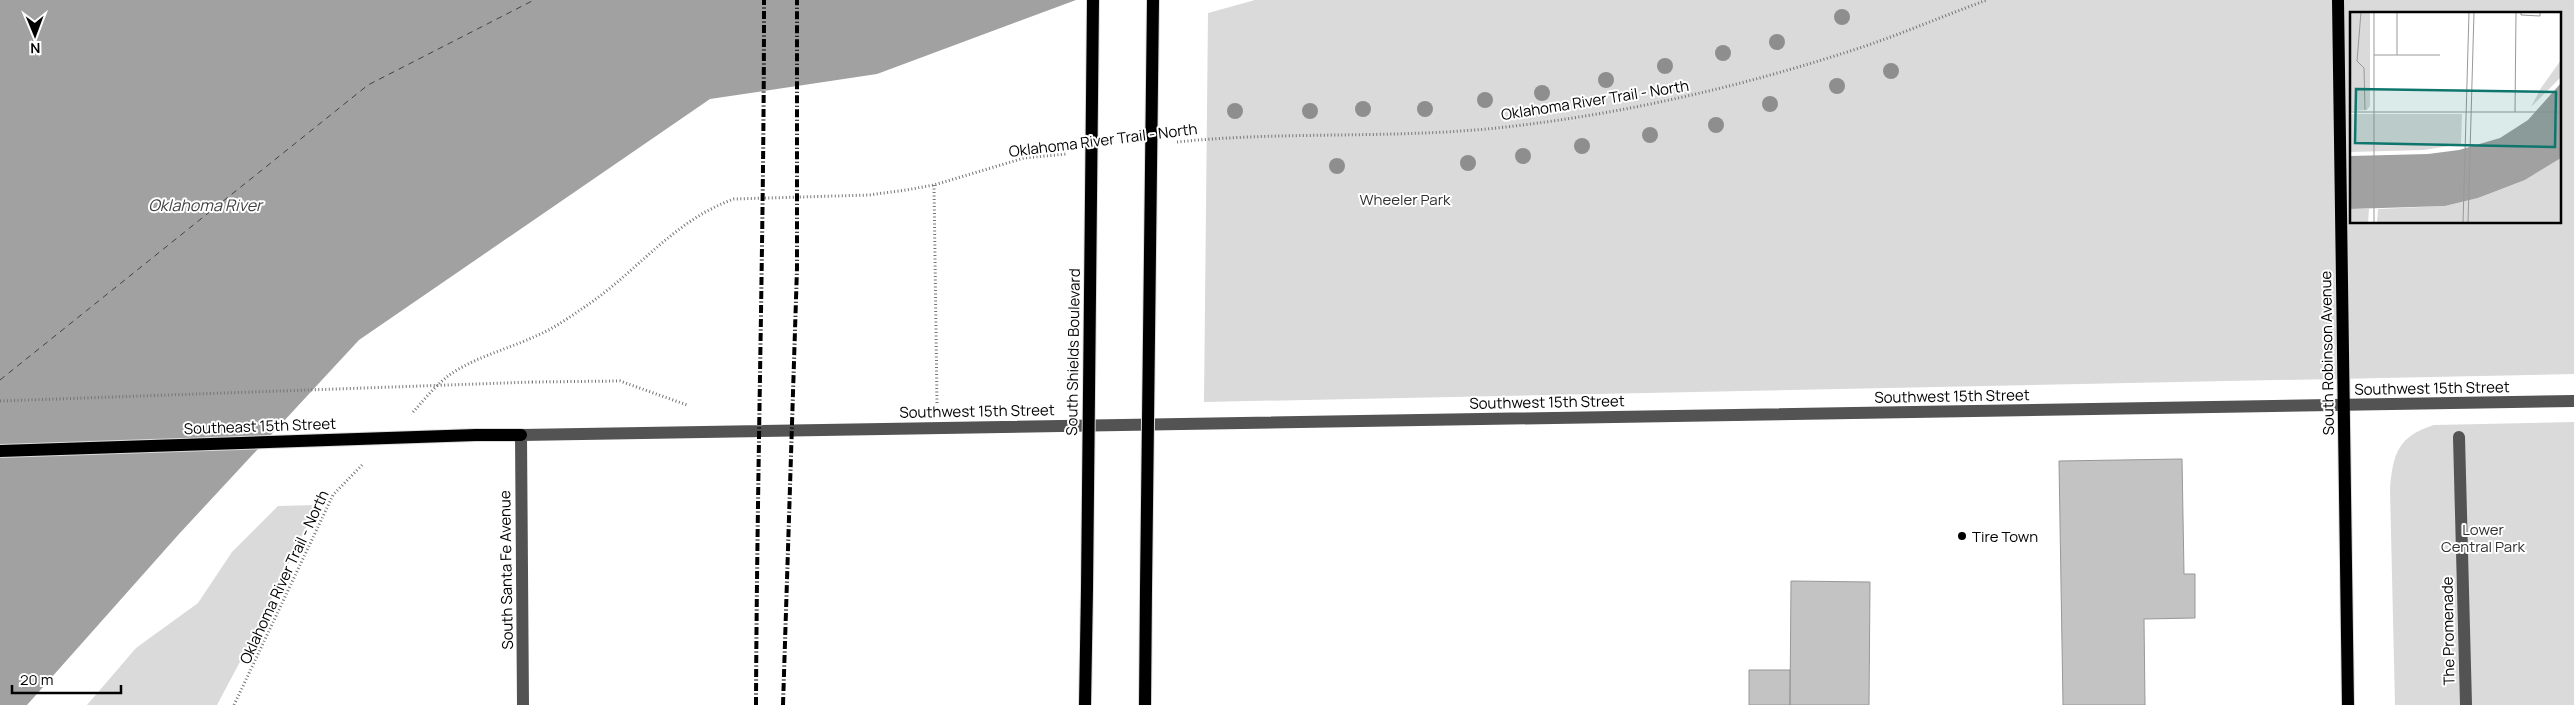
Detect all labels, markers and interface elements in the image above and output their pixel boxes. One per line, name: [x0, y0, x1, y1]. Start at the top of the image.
north arrow: [10, 10, 60, 60]
inset map: [2350, 12, 2562, 224]
text: N: [30, 39, 40, 58]
street label: Oklahoma River Trail - North: [1500, 75, 1690, 125]
street label: Oklahoma River Trail - North: [1008, 118, 1199, 162]
park label: Wheeler Park: [1359, 189, 1451, 210]
water label: Oklahoma River: [148, 194, 264, 216]
street label: South Shields Boulevard: [1061, 268, 1085, 436]
street label: South Robinson Avenue: [2315, 270, 2339, 435]
street label: Southwest 15th Street: [2354, 376, 2510, 400]
street label: Southwest 15th Street: [1874, 384, 2030, 408]
street label: Southwest 15th Street: [1469, 390, 1625, 414]
street label: Southwest 15th Street: [899, 399, 1055, 423]
street label: Southeast 15th Street: [184, 413, 336, 439]
street label: Oklahoma River Trail - North: [234, 486, 334, 667]
street label: South Santa Fe Avenue: [494, 490, 518, 650]
park label: Lower Central Park: [2441, 519, 2526, 557]
place label: Tire Town: [1972, 526, 2038, 547]
marker: Tire Town: [1956, 530, 1968, 542]
street label: The Promenade: [2437, 576, 2459, 686]
scale bar: [12, 662, 121, 694]
text: 20 m: [20, 669, 53, 690]

